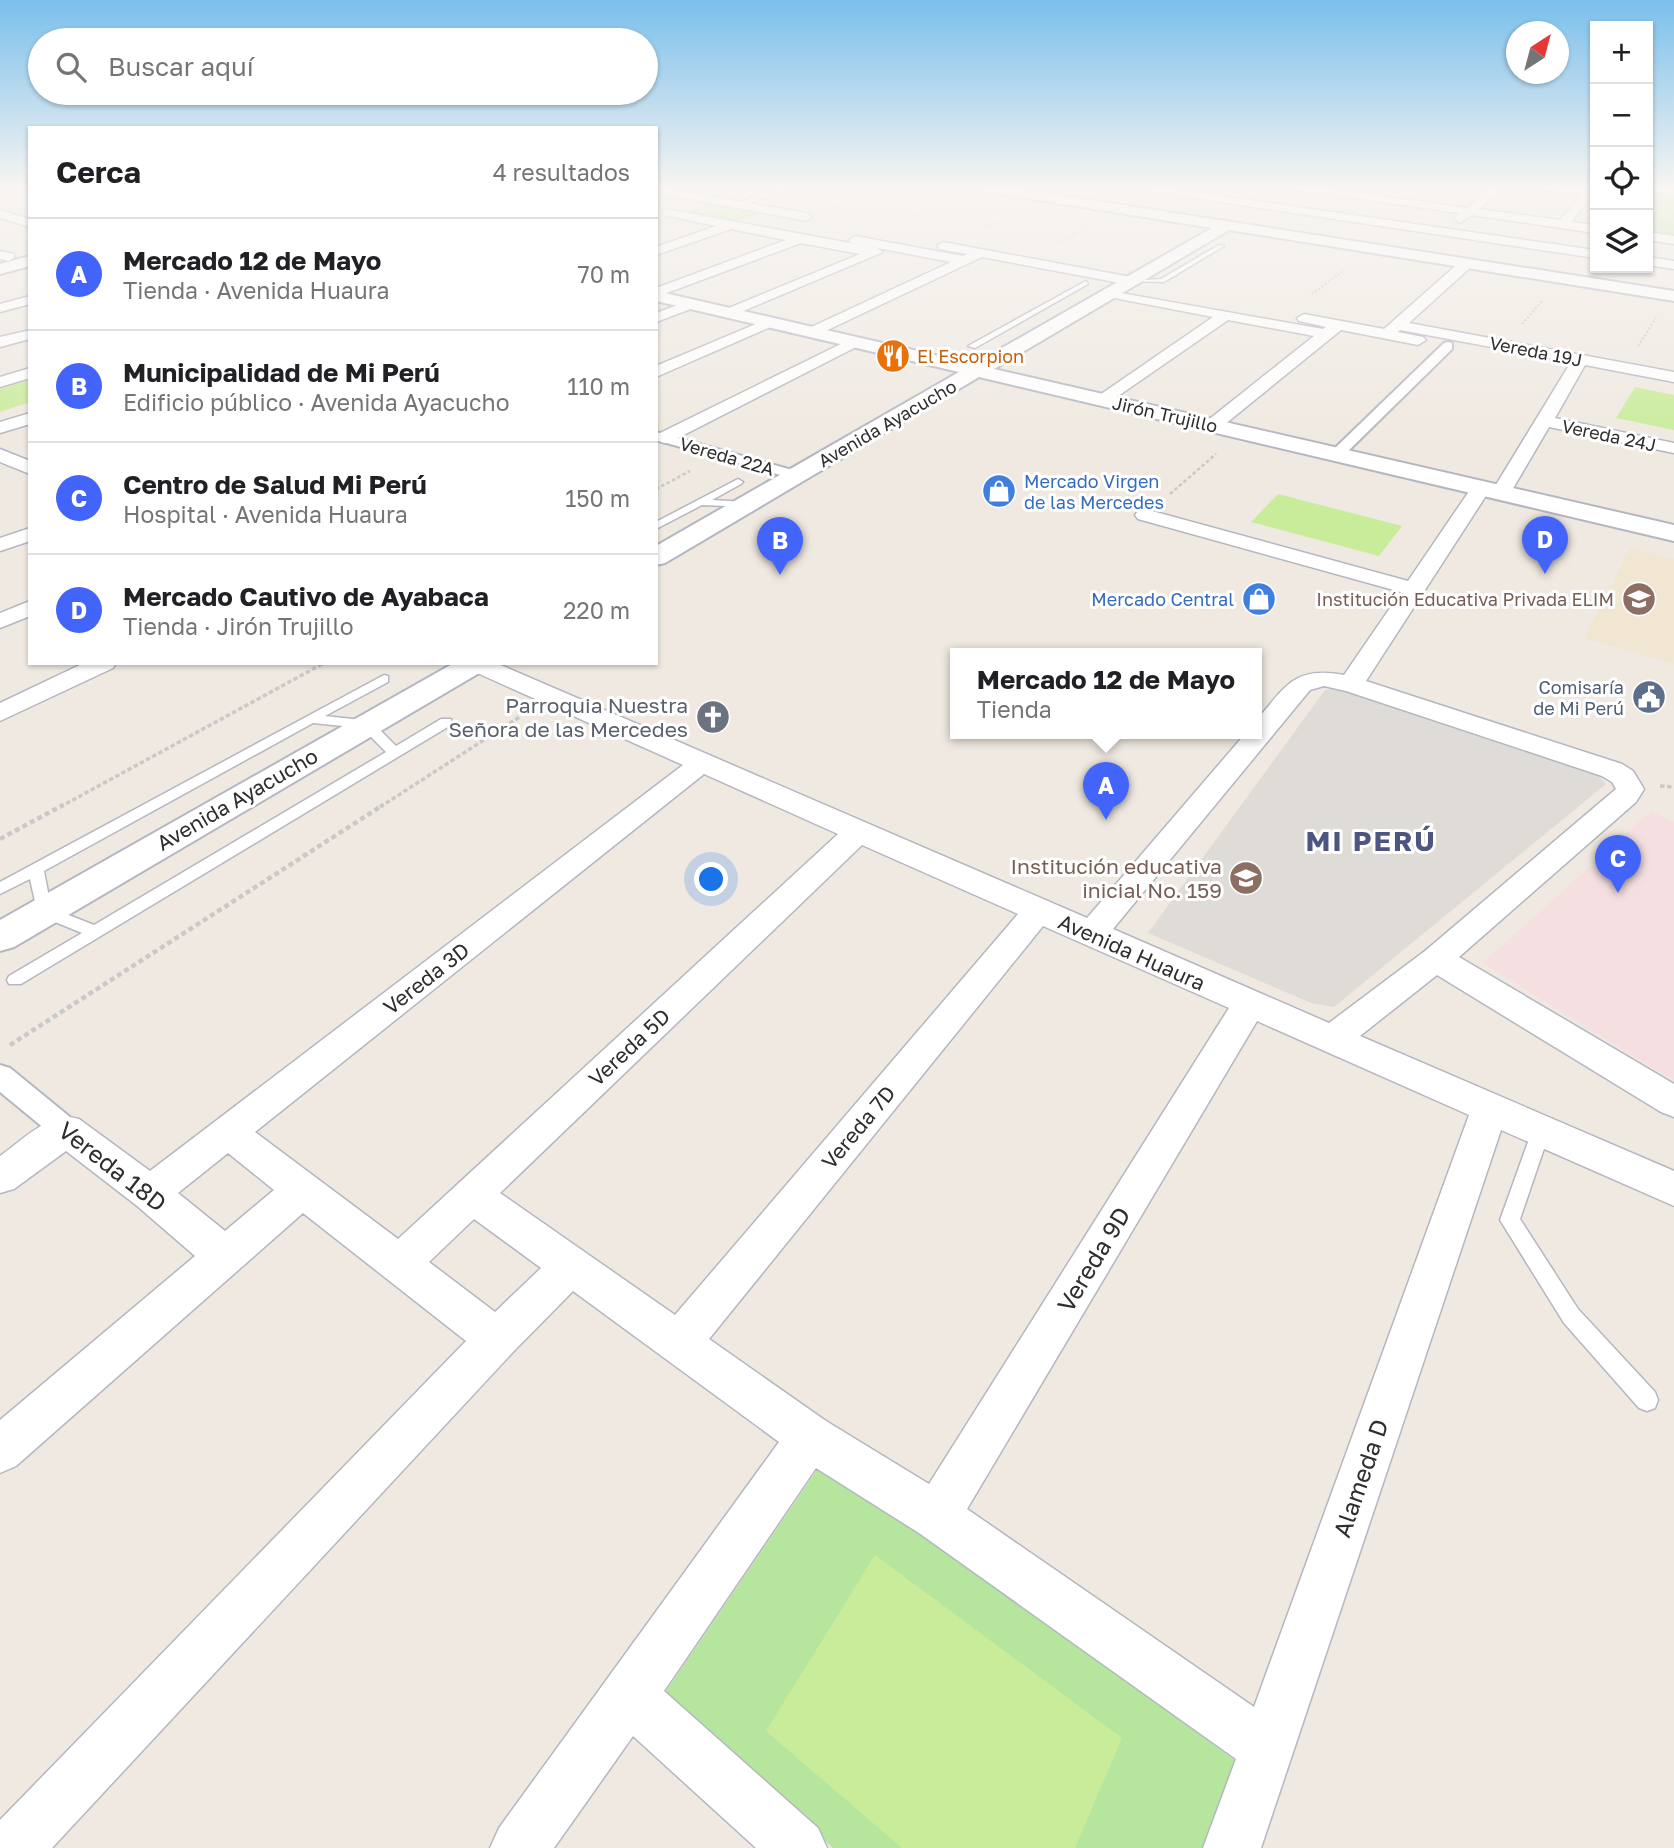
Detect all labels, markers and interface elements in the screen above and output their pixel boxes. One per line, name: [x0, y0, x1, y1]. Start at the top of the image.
north arrow: [1506, 21, 1569, 84]
map controls: [1590, 21, 1653, 273]
button: +: [1590, 21, 1653, 84]
search box: [28, 28, 658, 105]
icon: search: [52, 48, 90, 86]
text: Buscar aquí: [108, 51, 254, 82]
button: −: [1590, 84, 1653, 147]
button: locate: [1590, 147, 1653, 210]
text: Cerca: [56, 154, 141, 190]
text: 4 resultados: [493, 158, 630, 186]
button: layers: [1590, 210, 1653, 273]
text: Mercado 12 de Mayo: [123, 245, 381, 276]
text: A: [71, 260, 87, 288]
text: 70 m: [577, 260, 630, 288]
text: Tienda · Avenida Huaura: [123, 276, 389, 304]
street label: Vereda 19J: [1488, 331, 1584, 371]
restaurant icon: El Escorpion: [874, 337, 912, 375]
place label: El Escorpion: [917, 345, 1024, 367]
text: Municipalidad de Mi Perú: [123, 357, 440, 388]
text: B: [71, 372, 87, 400]
text: 110 m: [567, 372, 630, 400]
street label: Avenida Ayacucho: [814, 375, 960, 471]
text: Edificio público · Avenida Ayacucho: [123, 388, 510, 416]
street label: Jirón Trujillo: [1110, 391, 1220, 437]
street label: Vereda 24J: [1560, 414, 1658, 456]
street label: Vereda 22A: [677, 432, 777, 480]
text: Centro de Salud Mi Perú: [123, 469, 427, 500]
place label: Mercado Virgen de las Mercedes: [1024, 470, 1164, 513]
shop icon: Mercado Virgen de las Mercedes: [980, 472, 1018, 510]
text: C: [71, 484, 87, 512]
text: 150 m: [565, 484, 630, 512]
text: Hospital · Avenida Huaura: [123, 500, 408, 528]
pin: D: [1522, 516, 1568, 574]
pin: B: [757, 517, 803, 575]
shop icon: Mercado Central: [1240, 580, 1278, 618]
school or university icon: Institución Educativa Privada ELIM: [1620, 580, 1658, 618]
text: Mercado Cautivo de Ayabaca: [123, 581, 489, 612]
place label: Mercado Central: [1091, 588, 1234, 610]
place label: Institución Educativa Privada ELIM: [1316, 588, 1614, 610]
text: D: [71, 596, 87, 624]
text: 220 m: [563, 596, 630, 624]
text: Tienda · Jirón Trujillo: [123, 612, 354, 640]
popup: [950, 648, 1262, 739]
text: Mercado 12 de Mayo: [977, 664, 1235, 695]
place label: Comisaría de Mi Perú: [1533, 676, 1624, 719]
public building icon: Comisaría de Mi Perú: [1630, 678, 1668, 716]
place label: Parroquia Nuestra Señora de las Mercedes: [448, 692, 688, 742]
text: Tienda: [977, 695, 1052, 723]
church icon: Parroquia Nuestra Señora de las Mercedes: [694, 698, 732, 736]
street label: Avenida Ayacucho: [152, 742, 322, 856]
pin: A: [1083, 762, 1129, 820]
district label: MI PERÚ: [1305, 824, 1437, 857]
pin: C: [1595, 835, 1641, 893]
place label: Institución educativa inicial No. 159: [1010, 853, 1222, 903]
school or university icon: Institución educativa inicial No. 159: [1227, 859, 1265, 897]
your location: [694, 862, 728, 896]
street label: Avenida Huaura: [1055, 908, 1209, 996]
street label: Vereda 3D: [378, 936, 474, 1020]
street label: Vereda 5D: [583, 1003, 675, 1091]
street label: Vereda 7D: [816, 1080, 900, 1174]
street label: Vereda 18D: [53, 1115, 173, 1217]
street label: Vereda 9D: [1050, 1201, 1136, 1317]
street label: Alameda D: [1326, 1415, 1394, 1541]

